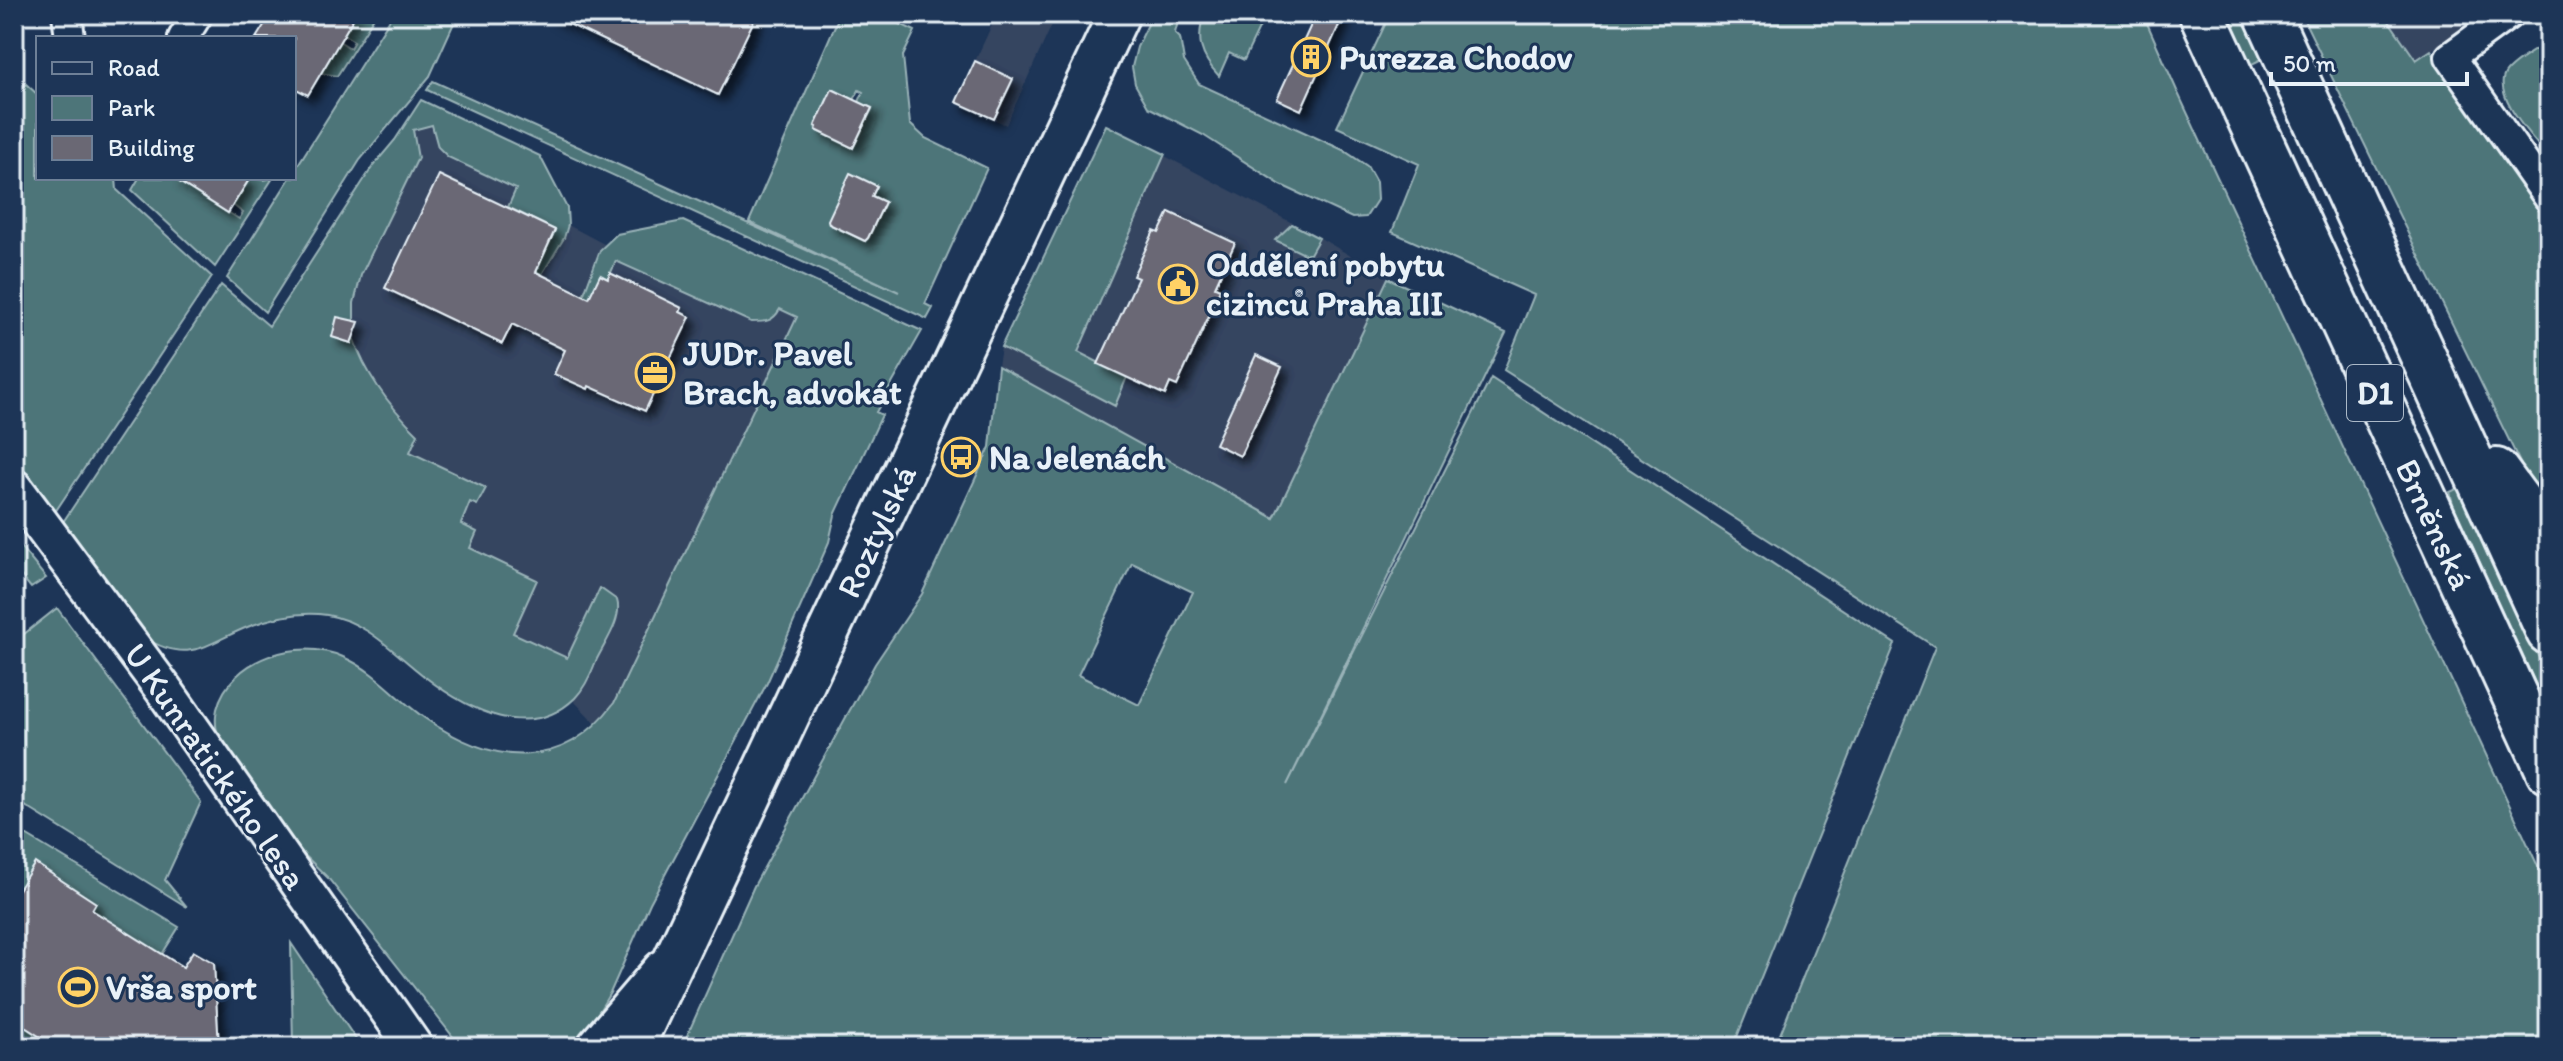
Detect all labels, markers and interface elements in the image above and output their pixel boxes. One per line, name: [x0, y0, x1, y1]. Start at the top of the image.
legend: [36, 36, 296, 180]
building icon: Purezza Chodov: [1290, 36, 1332, 78]
scale bar: [2271, 36, 2467, 86]
place label: Purezza Chodov: [1339, 37, 1572, 78]
text: 50 m: [2283, 49, 2336, 78]
text: Road: [108, 53, 160, 82]
text: Park: [108, 93, 155, 122]
text: Building: [108, 133, 195, 162]
place label: Oddělení pobytu cizinců Praha III: [1206, 244, 1444, 324]
public building icon: Oddělení pobytu cizinců Praha III: [1157, 263, 1199, 305]
place label: JUDr. Pavel Brach, advokát: [682, 333, 902, 413]
office icon: JUDr. Pavel Brach, advokát: [634, 352, 676, 394]
road number: D1: [2347, 365, 2403, 421]
bus stop icon: Na Jelenách: [940, 436, 982, 478]
place label: Na Jelenách: [989, 437, 1166, 478]
street label: Brněnská: [2387, 452, 2483, 596]
street label: Roztylská: [828, 458, 925, 604]
street label: U Kunratického lesa: [115, 635, 316, 898]
sports icon: Vrša sport: [57, 966, 99, 1008]
place label: Vrša sport: [106, 967, 257, 1008]

